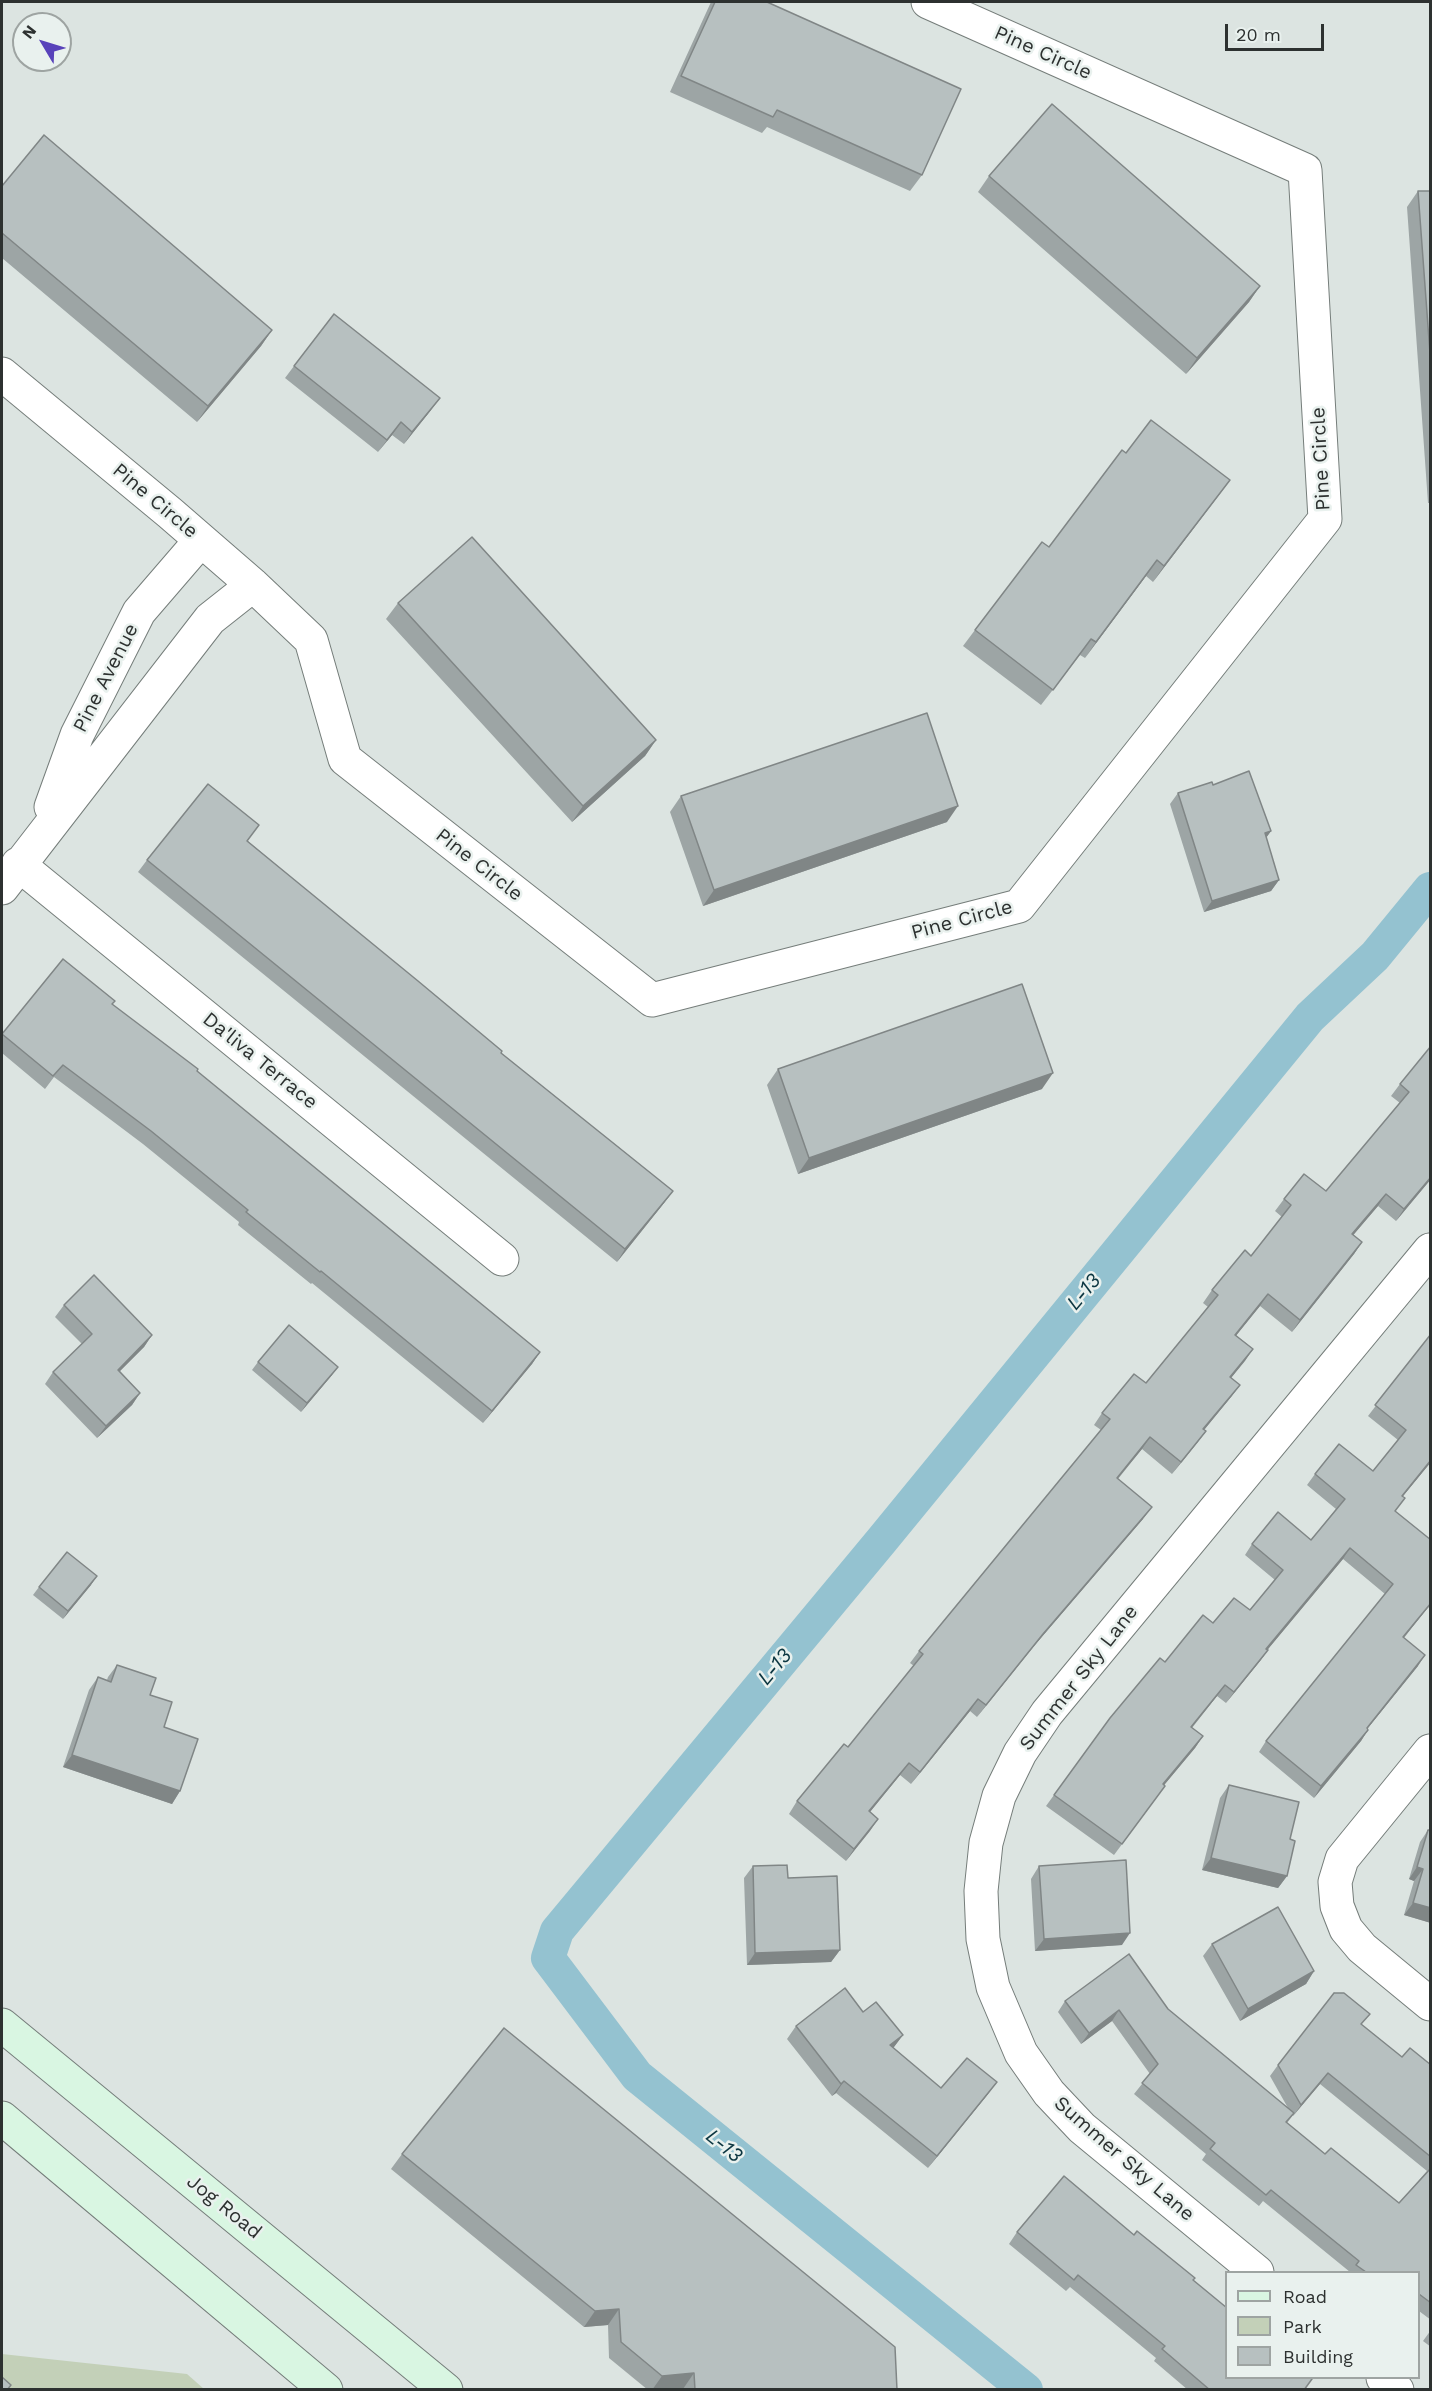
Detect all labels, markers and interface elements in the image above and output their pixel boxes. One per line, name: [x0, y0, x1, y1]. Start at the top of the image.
north arrow: [12, 12, 72, 72]
scale bar: [1228, 12, 1327, 50]
text: N: [18, 21, 40, 42]
street label: Pine Circle: [991, 21, 1095, 85]
text: 20 m: [1236, 24, 1281, 45]
street label: Pine Circle: [1306, 406, 1336, 512]
street label: Pine Circle: [107, 458, 203, 544]
street label: Pine Avenue: [68, 620, 144, 736]
street label: Pine Circle: [431, 824, 527, 906]
street label: Pine Circle: [909, 895, 1015, 945]
street label: Da'liva Terrace: [198, 1007, 322, 1115]
water label: L-13: [1061, 1269, 1107, 1315]
street label: Summer Sky Lane: [1015, 1600, 1143, 1756]
water label: L-13: [752, 1644, 798, 1690]
street label: Summer Sky Lane: [1049, 2091, 1199, 2227]
water label: L-13: [700, 2124, 748, 2168]
street label: Jog Road: [182, 2170, 266, 2244]
legend: [1225, 2271, 1420, 2379]
text: Road: [1283, 2286, 1327, 2307]
text: Park: [1283, 2316, 1322, 2337]
text: Building: [1283, 2346, 1353, 2367]

